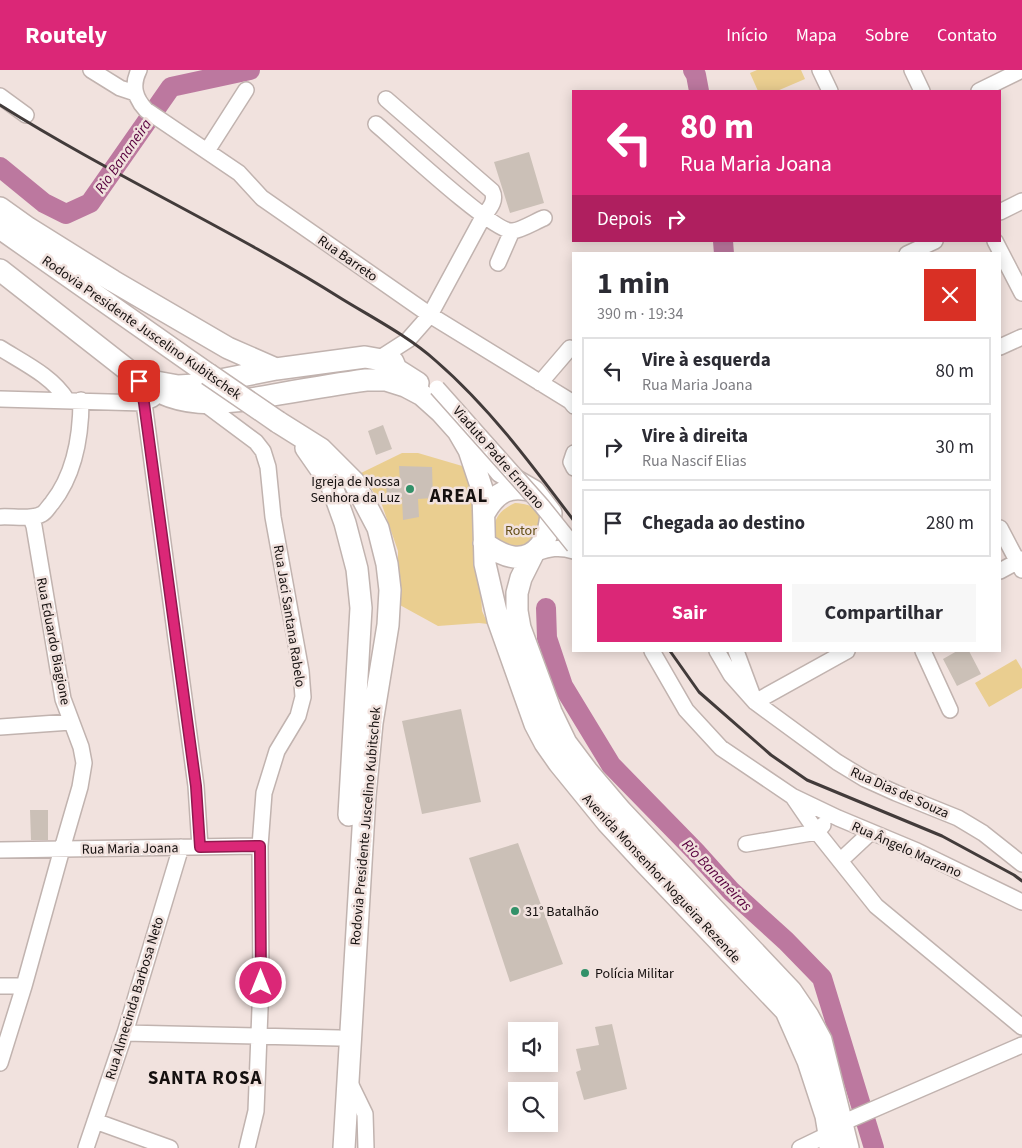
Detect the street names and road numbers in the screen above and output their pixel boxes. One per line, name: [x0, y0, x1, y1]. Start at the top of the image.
street label: Rua Barreto: [313, 231, 382, 287]
street label: Rodovia Presidente Juscelino Kubitschek: [38, 251, 245, 405]
street label: Viaduto Padre Ermano: [448, 402, 549, 514]
street label: Rua Jaci Santana Rabelo: [268, 544, 310, 689]
street label: Rua Eduardo Biagione: [31, 576, 75, 707]
street label: Rodovia Presidente Juscelino Kubitschek: [346, 706, 386, 946]
street label: Rua Dias de Souza: [847, 762, 952, 824]
street label: Avenida Monsenhor Nogueira Rezende: [577, 790, 745, 968]
street label: Rua Ângelo Marzano: [848, 817, 965, 883]
street label: Rua Maria Joana: [81, 838, 179, 860]
street label: Rua Almecinda Barbosa Neto: [101, 914, 169, 1082]

